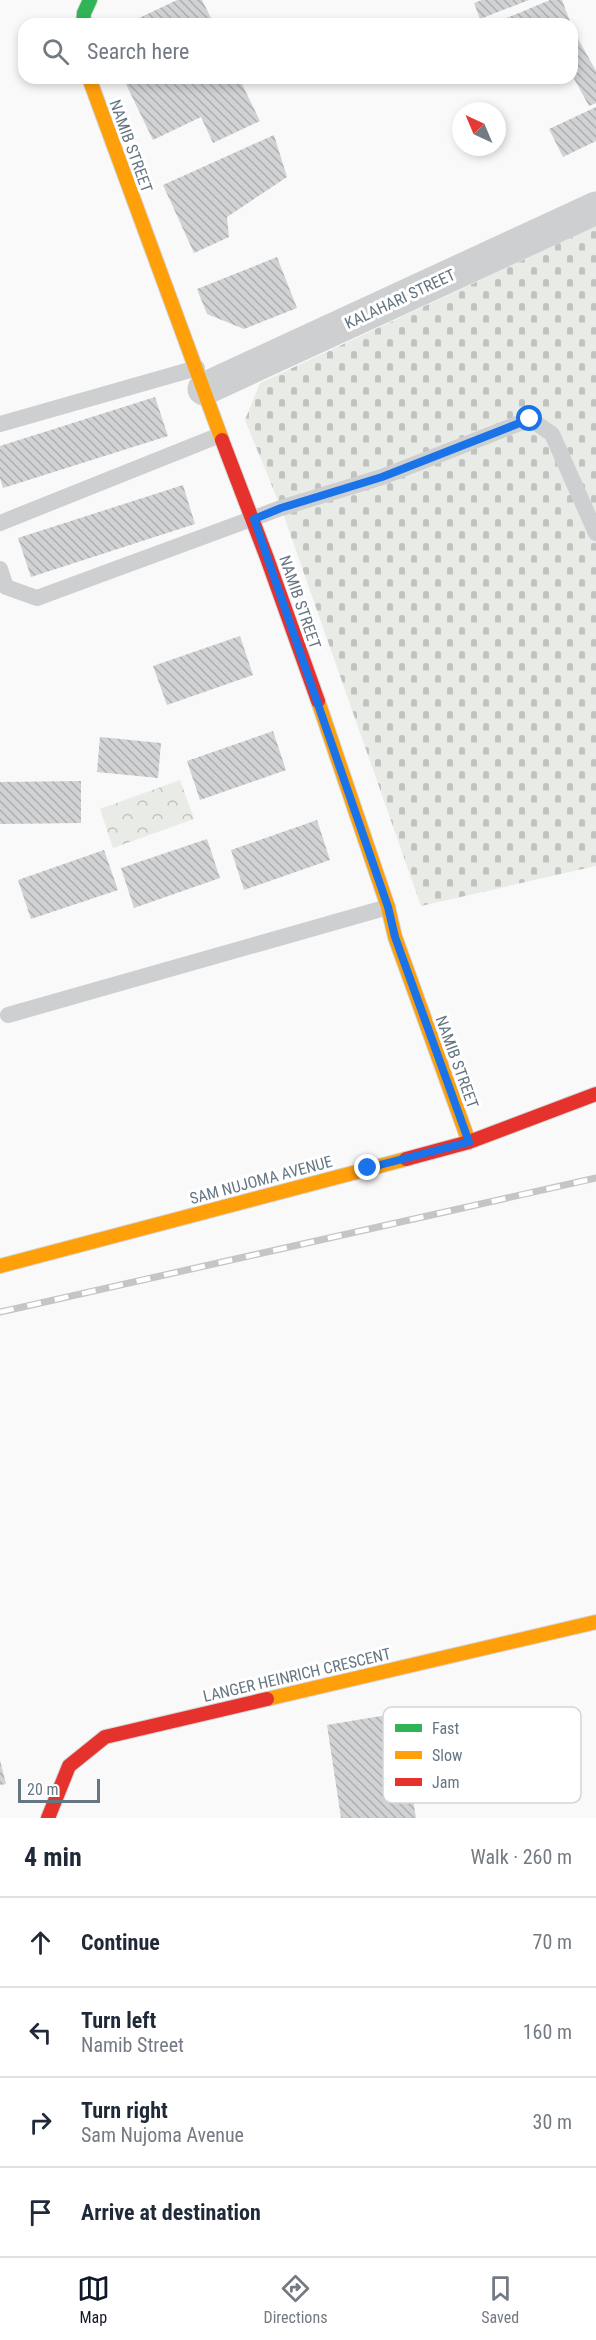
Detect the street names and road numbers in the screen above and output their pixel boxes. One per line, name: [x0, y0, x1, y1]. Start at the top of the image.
street label: NAMIB STREET: [105, 97, 157, 195]
street label: KALAHARI STREET: [342, 265, 458, 333]
street label: NAMIB STREET: [275, 553, 325, 651]
street label: NAMIB STREET: [431, 1013, 483, 1111]
street label: SAM NUJOMA AVENUE: [188, 1152, 334, 1208]
street label: LANGER HEINRICH CRESCENT: [201, 1644, 393, 1706]

